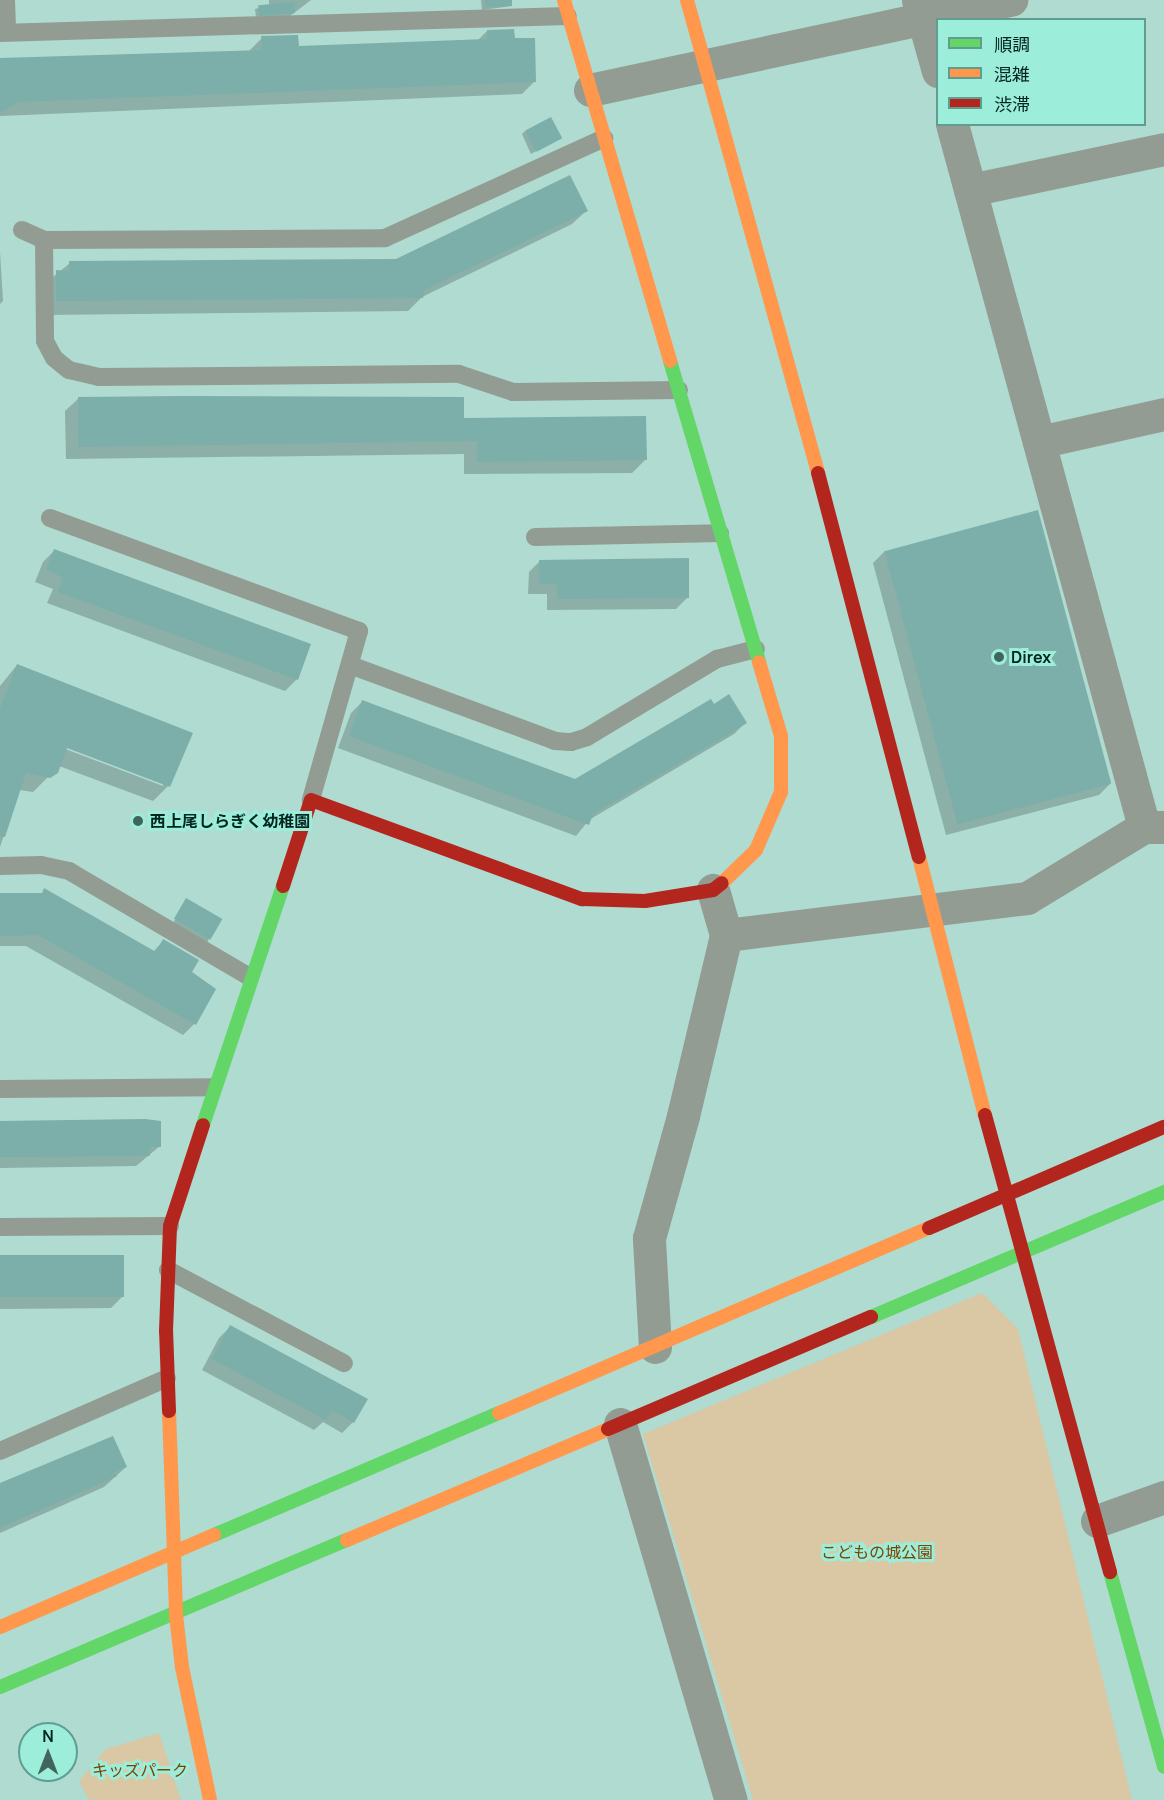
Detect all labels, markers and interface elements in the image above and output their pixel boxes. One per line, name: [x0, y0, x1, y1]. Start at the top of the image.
legend: [936, 18, 1146, 126]
text: 順調: [994, 32, 1030, 56]
text: 混雑: [994, 62, 1030, 86]
text: 渋滞: [994, 92, 1030, 116]
place label: Direx: [1011, 647, 1051, 667]
marker: Direx: [992, 650, 1006, 664]
place label: 西上尾しらぎく幼稚園: [150, 811, 310, 831]
marker: 西上尾しらぎく幼稚園: [131, 814, 145, 828]
park label: こどもの城公園: [821, 1542, 933, 1562]
north arrow: [18, 1722, 78, 1782]
text: N: [42, 1725, 54, 1747]
park label: キッズパーク: [92, 1760, 188, 1780]

